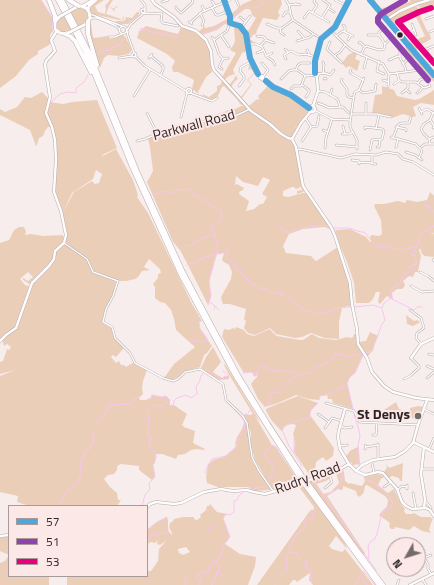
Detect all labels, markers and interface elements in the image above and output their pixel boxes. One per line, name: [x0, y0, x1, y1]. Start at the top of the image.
unlabelled marker: [395, 30, 405, 40]
street label: Parkwall Road: [151, 107, 237, 145]
place label: St Denys: [357, 408, 410, 424]
marker: St Denys: [413, 411, 423, 421]
street label: Rudry Road: [273, 459, 343, 499]
legend: [8, 505, 148, 577]
text: 57: [46, 512, 59, 531]
text: 51: [46, 532, 59, 551]
north arrow: [386, 537, 426, 577]
text: 53: [46, 552, 59, 571]
text: N: [389, 556, 406, 572]

